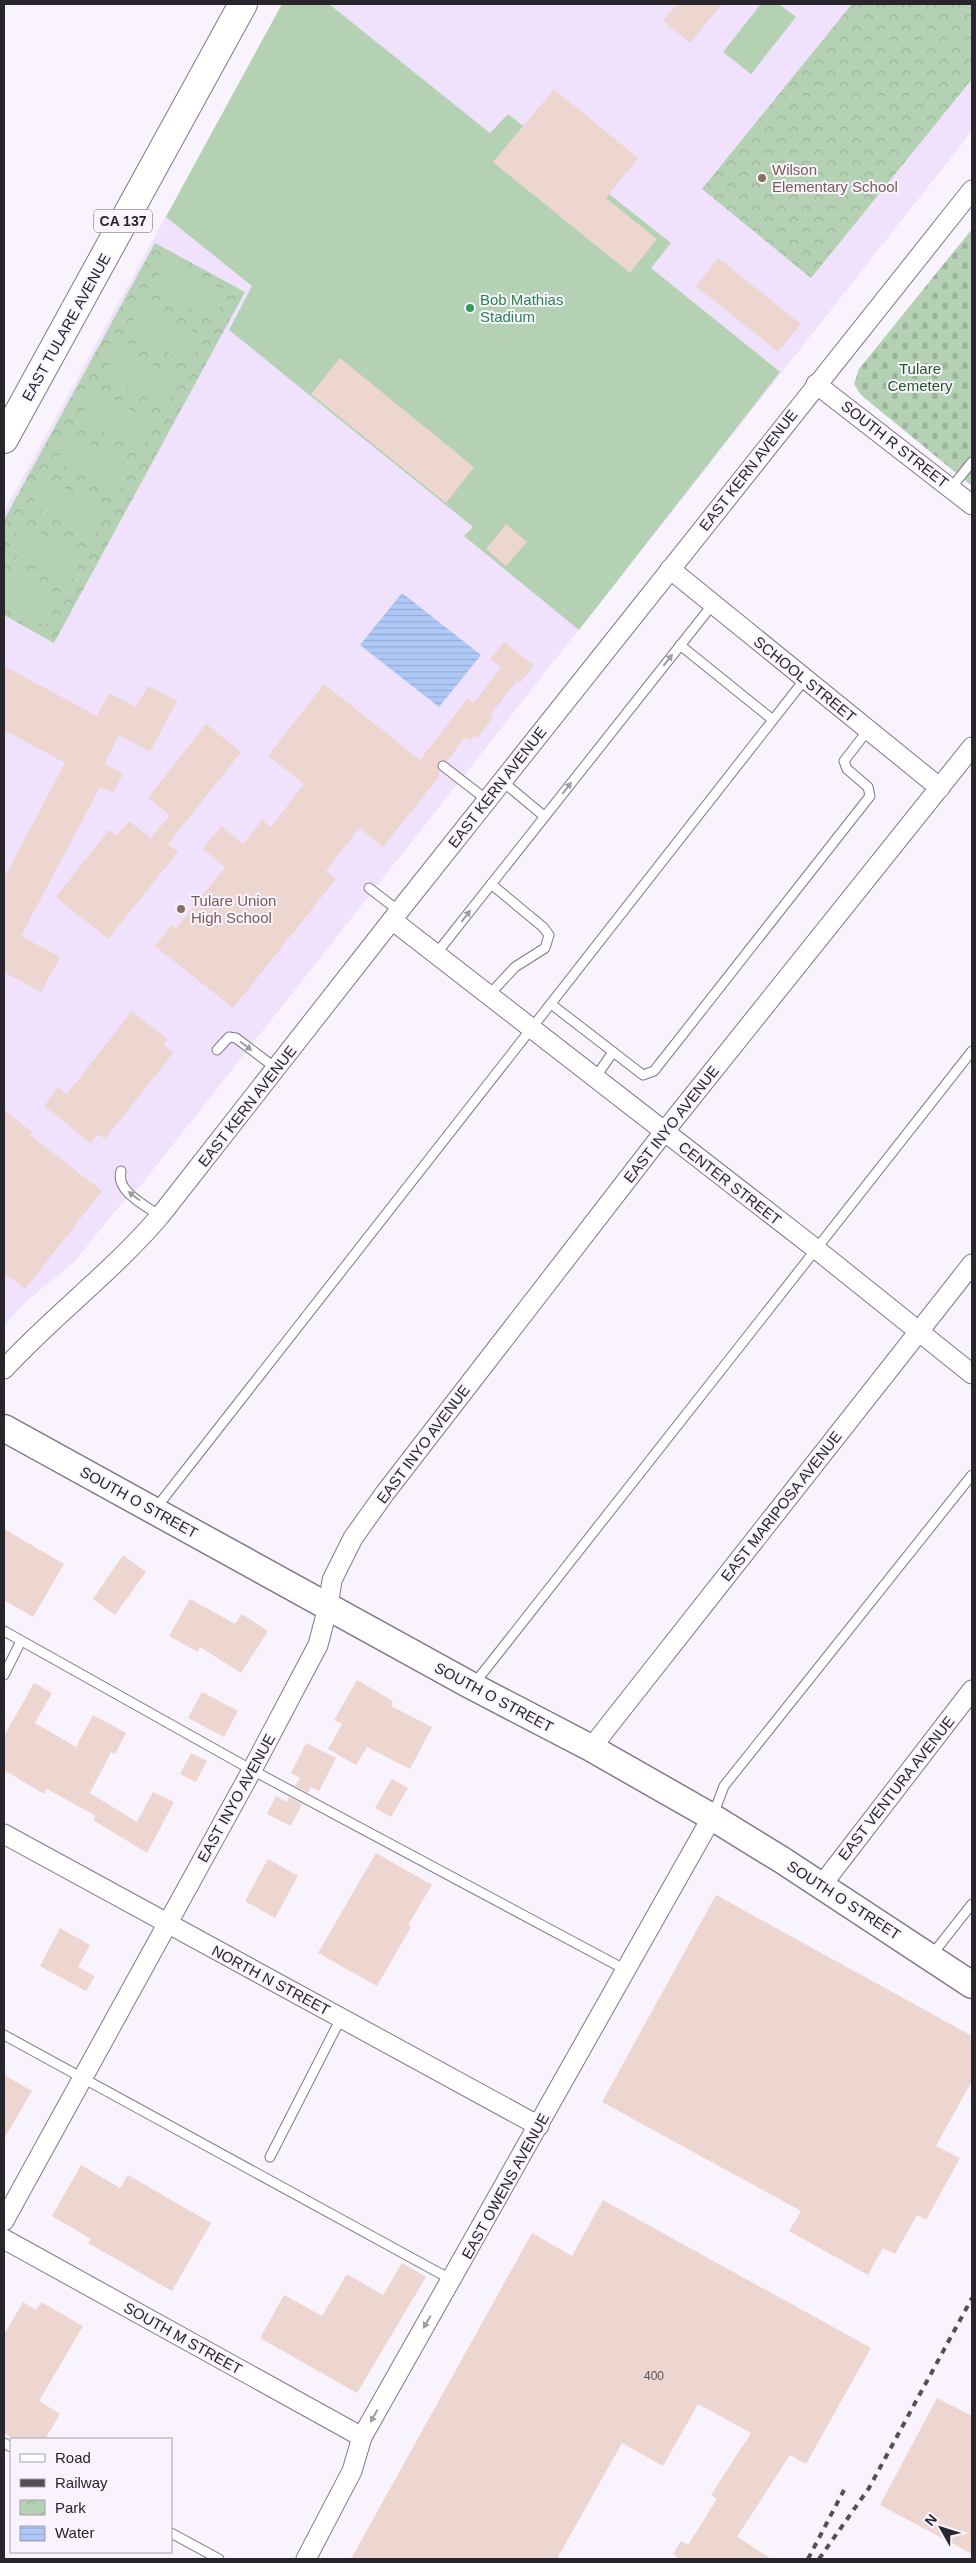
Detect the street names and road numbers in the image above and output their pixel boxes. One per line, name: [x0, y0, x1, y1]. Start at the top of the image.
road number: CA 137: [94, 210, 152, 232]
street label: EAST TULARE AVENUE: [18, 250, 114, 404]
street label: SOUTH R STREET: [838, 397, 952, 491]
street label: EAST KERN AVENUE: [696, 406, 800, 534]
street label: SCHOOL STREET: [751, 633, 859, 725]
street label: EAST KERN AVENUE: [445, 723, 549, 851]
street label: EAST KERN AVENUE: [195, 1042, 299, 1170]
street label: EAST INYO AVENUE: [620, 1062, 722, 1186]
street label: CENTER STREET: [676, 1138, 784, 1228]
street label: EAST INYO AVENUE: [373, 1382, 473, 1506]
street label: EAST MARIPOSA AVENUE: [717, 1428, 845, 1584]
street label: SOUTH O STREET: [77, 1463, 201, 1541]
street label: SOUTH O STREET: [432, 1659, 556, 1735]
street label: EAST VENTURA AVENUE: [835, 1713, 957, 1863]
street label: EAST INYO AVENUE: [194, 1731, 278, 1865]
street label: SOUTH O STREET: [784, 1857, 904, 1943]
street label: NORTH N STREET: [209, 1942, 333, 2018]
street label: EAST OWENS AVENUE: [458, 2110, 552, 2262]
street label: SOUTH M STREET: [121, 2298, 245, 2378]

